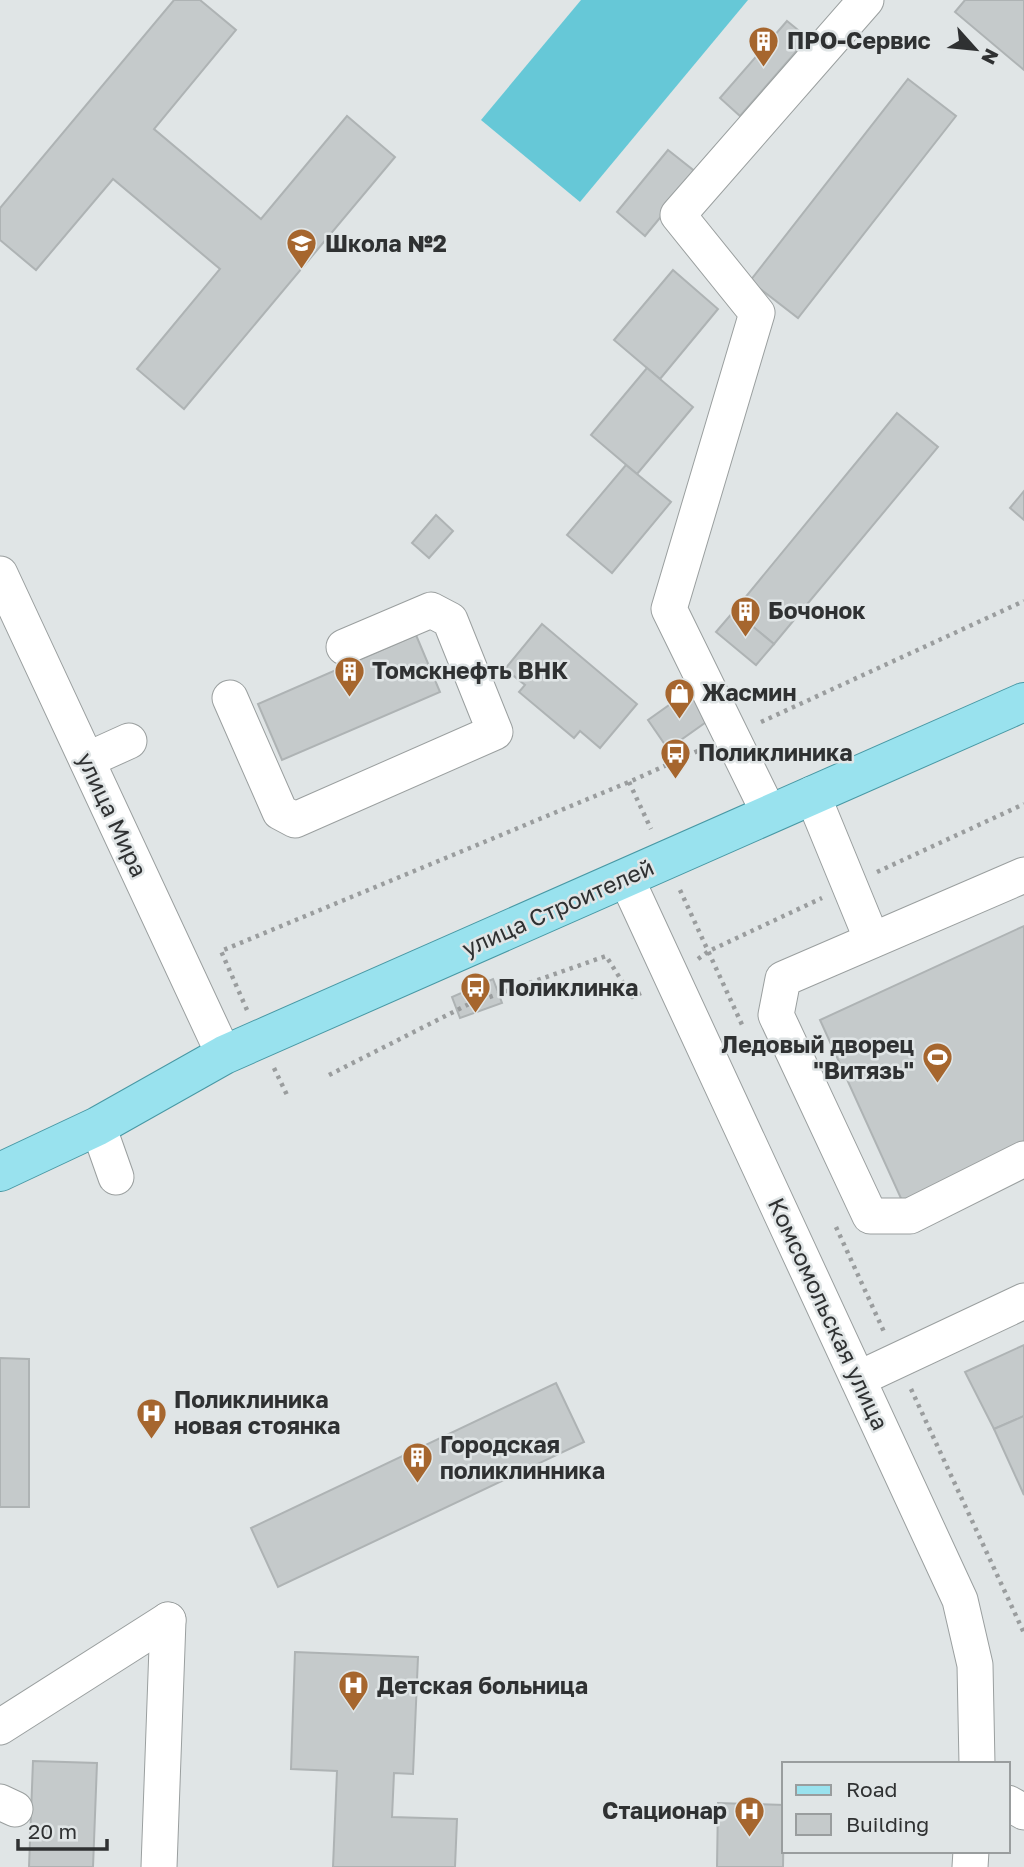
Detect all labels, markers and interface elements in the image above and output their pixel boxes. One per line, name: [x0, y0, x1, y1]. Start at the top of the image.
north arrow: [940, 14, 1010, 84]
building icon: ПРО-Сервис: [747, 24, 781, 68]
place label: ПРО-Сервис: [787, 26, 931, 54]
text: N: [977, 45, 1004, 69]
school or university icon: Школа №2: [285, 227, 319, 271]
place label: Школа №2: [325, 229, 447, 257]
building icon: Бочонок: [728, 594, 762, 638]
place label: Бочонок: [768, 596, 866, 624]
building icon: Томскнефть ВНК: [332, 654, 366, 698]
place label: Томскнефть ВНК: [372, 656, 568, 684]
shop icon: Жасмин: [662, 676, 696, 720]
place label: Жасмин: [702, 678, 796, 706]
bus stop icon: Поликлиника: [658, 736, 692, 780]
place label: Поликлиника: [698, 738, 852, 766]
street label: улица Мира: [72, 748, 154, 881]
street label: улица Строителей: [457, 852, 658, 962]
bus stop icon: Поликлинка: [458, 971, 492, 1015]
place label: Поликлинка: [498, 973, 638, 1001]
place label: Ледовый дворец "Витязь": [721, 1030, 914, 1084]
sports icon: Ледовый дворец "Витязь": [920, 1041, 954, 1085]
street label: Комсомольская улица: [763, 1193, 895, 1434]
place label: Поликлиника новая стоянка: [174, 1385, 340, 1439]
hospital icon: Поликлиника новая стоянка: [134, 1396, 168, 1440]
place label: Городская поликлинника: [440, 1430, 605, 1484]
building icon: Городская поликлинника: [400, 1441, 434, 1485]
hospital icon: Детская больница: [337, 1669, 371, 1713]
place label: Детская больница: [377, 1671, 588, 1699]
legend: [782, 1762, 1010, 1853]
text: Road: [846, 1776, 897, 1802]
hospital icon: Стационар: [733, 1794, 767, 1838]
place label: Стационар: [602, 1796, 727, 1824]
scale bar: [18, 1808, 107, 1852]
text: Building: [846, 1811, 929, 1837]
text: 20 m: [28, 1818, 77, 1844]

